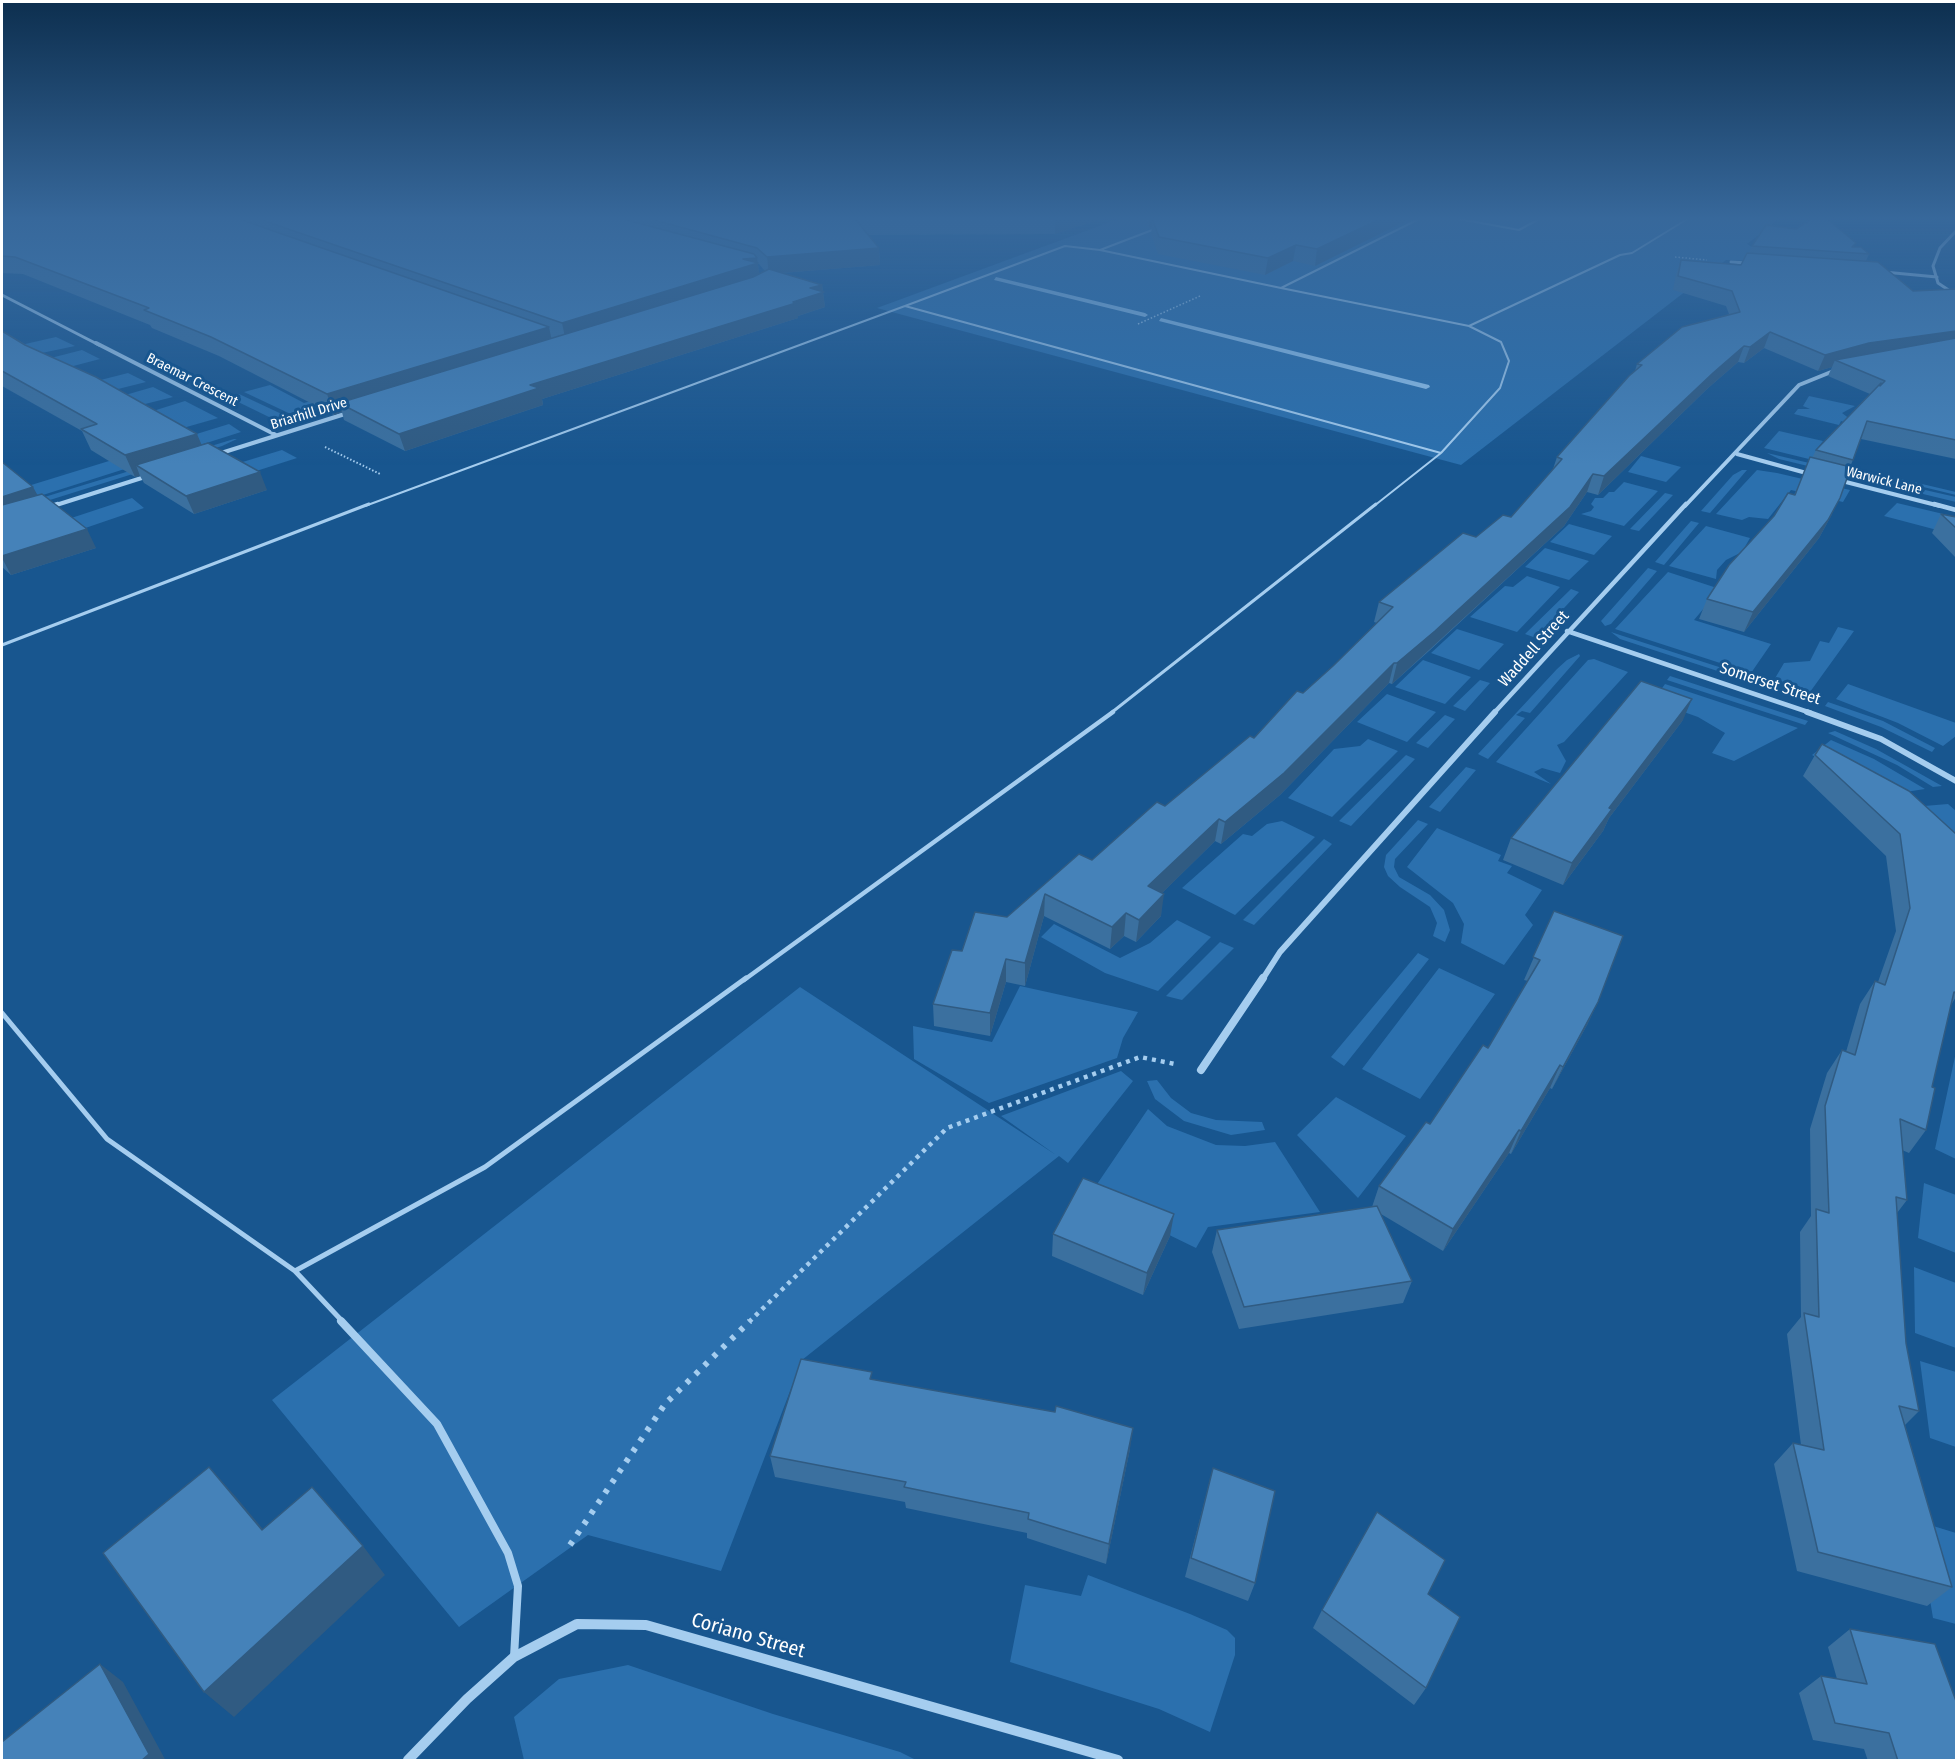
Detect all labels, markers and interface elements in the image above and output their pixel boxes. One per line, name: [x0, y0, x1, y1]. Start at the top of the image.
street label: Braemar Crescent: [143, 350, 241, 410]
street label: Briarhill Drive: [269, 394, 349, 434]
street label: Warwick Lane: [1844, 463, 1924, 499]
street label: Waddell Street: [1495, 607, 1573, 691]
street label: Somerset Street: [1717, 659, 1823, 709]
street label: Coriano Street: [688, 1608, 808, 1664]

